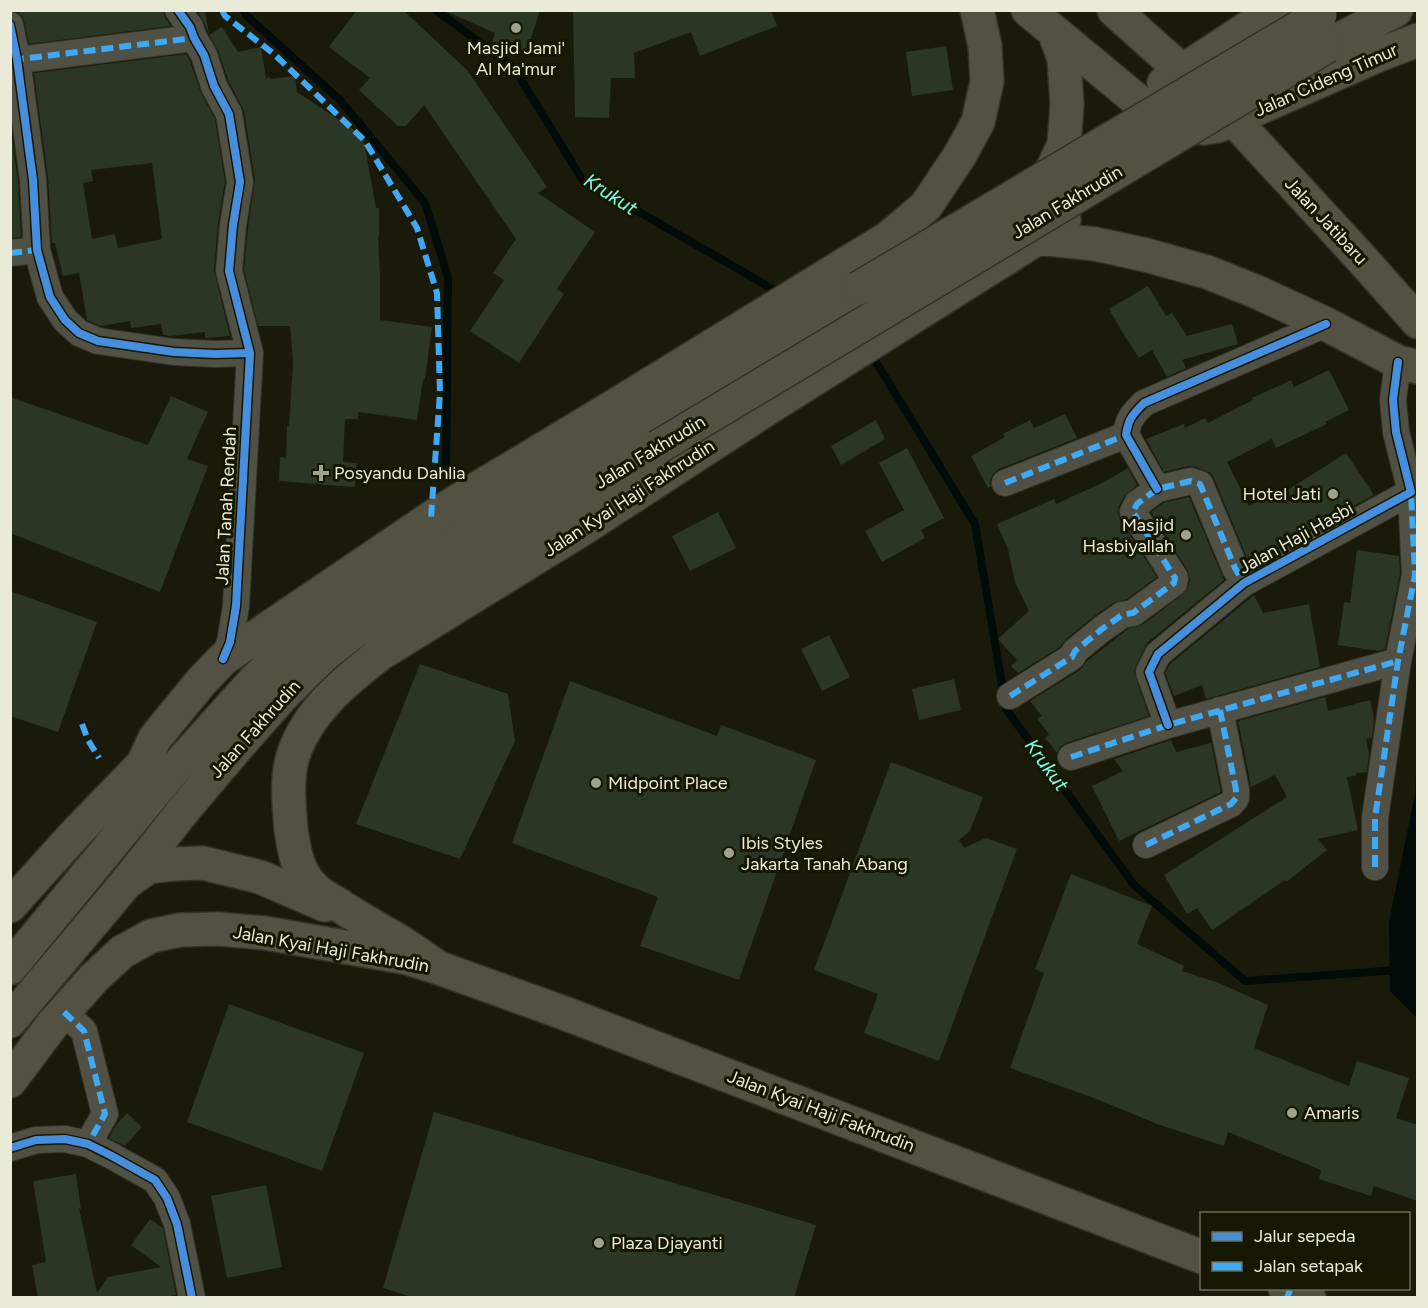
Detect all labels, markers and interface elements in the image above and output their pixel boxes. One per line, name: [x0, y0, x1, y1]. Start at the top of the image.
marker: Masjid Jami' Al Ma'mur: [509, 21, 523, 35]
place label: Masjid Jami' Al Ma'mur: [467, 37, 565, 80]
street label: Jalan Cideng Timur: [1251, 39, 1401, 121]
street label: Jalan Fakhrudin: [1008, 160, 1126, 244]
water label: Krukut: [580, 168, 642, 220]
street label: Jalan Jatibaru: [1280, 173, 1372, 269]
street label: Jalan Fakhrudin: [591, 410, 709, 494]
street label: Jalan Tanah Rendah: [211, 426, 241, 586]
street label: Jalan Kyai Haji Fakhrudin: [540, 435, 718, 561]
place label: Posyandu Dahlia: [334, 462, 466, 484]
marker: Posyandu Dahlia: [312, 464, 330, 482]
place label: Hotel Jati: [1243, 483, 1321, 505]
marker: Hotel Jati: [1326, 487, 1340, 501]
street label: Jalan Haji Hasbi: [1235, 497, 1357, 579]
place label: Masjid Hasbiyallah: [1083, 514, 1174, 557]
marker: Masjid Hasbiyallah: [1179, 528, 1193, 542]
street label: Jalan Fakhrudin: [205, 675, 305, 783]
water label: Krukut: [1020, 734, 1074, 796]
place label: Midpoint Place: [608, 772, 728, 794]
marker: Midpoint Place: [589, 776, 603, 790]
place label: Ibis Styles Jakarta Tanah Abang: [741, 832, 908, 875]
marker: Ibis Styles Jakarta Tanah Abang: [722, 846, 736, 860]
street label: Jalan Kyai Haji Fakhrudin: [231, 921, 431, 977]
street label: Jalan Kyai Haji Fakhrudin: [724, 1065, 918, 1157]
place label: Amaris: [1304, 1102, 1359, 1124]
marker: Amaris: [1285, 1106, 1299, 1120]
legend: [1200, 1212, 1410, 1290]
text: Jalur sepeda: [1254, 1225, 1355, 1247]
place label: Plaza Djayanti: [611, 1232, 723, 1254]
marker: Plaza Djayanti: [592, 1236, 606, 1250]
text: Jalan setapak: [1254, 1255, 1363, 1277]

